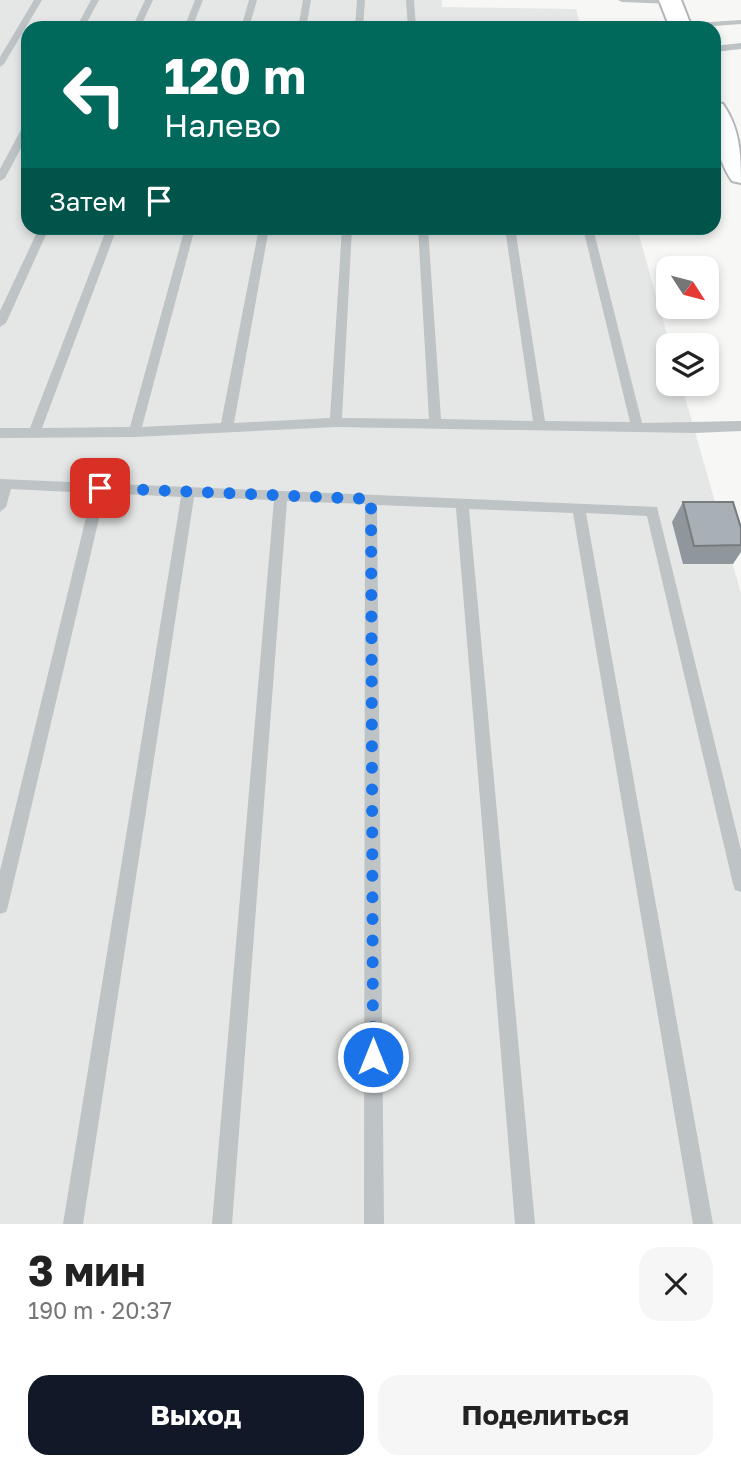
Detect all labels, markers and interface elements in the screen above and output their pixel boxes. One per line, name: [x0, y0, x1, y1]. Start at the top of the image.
text: 120 m: [164, 46, 306, 105]
icon: left: [49, 49, 140, 140]
text: Налево: [164, 106, 281, 144]
icon: arrive: [140, 182, 178, 220]
text: Затем: [49, 186, 126, 217]
north arrow: [656, 256, 719, 318]
map controls: [656, 256, 719, 396]
button: layers: [656, 333, 719, 396]
pin: [70, 458, 130, 518]
icon: arrive: [81, 469, 119, 507]
position arrow: [336, 1020, 410, 1094]
text: 3 мин: [28, 1245, 146, 1295]
button: close: [639, 1247, 713, 1321]
text: 190 m · 20:37: [28, 1296, 172, 1324]
button: Выход: [28, 1375, 364, 1455]
button: Поделиться: [378, 1375, 713, 1455]

